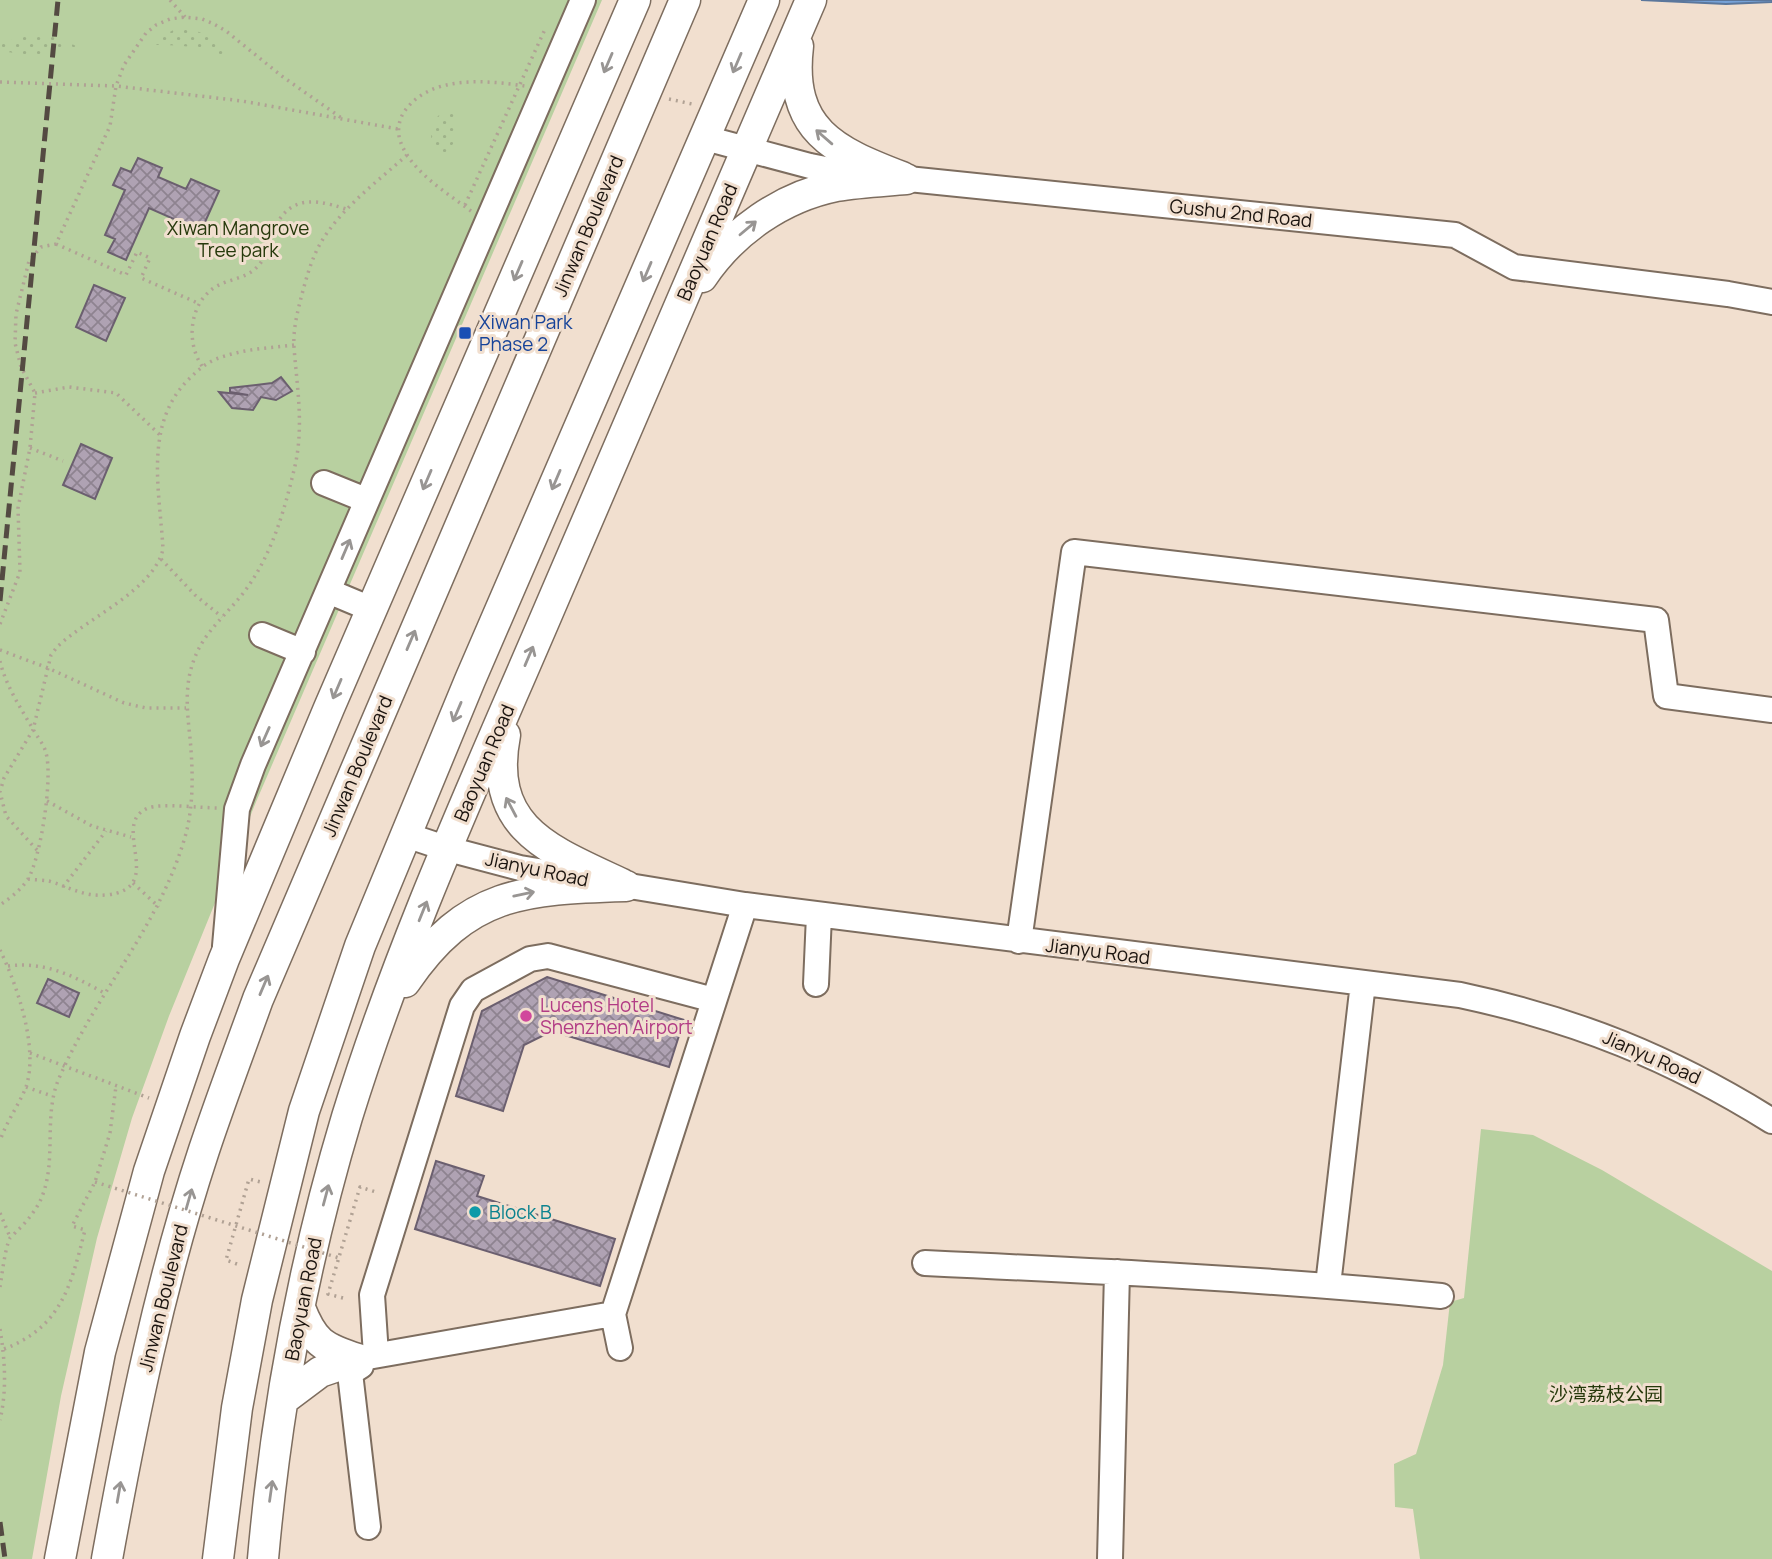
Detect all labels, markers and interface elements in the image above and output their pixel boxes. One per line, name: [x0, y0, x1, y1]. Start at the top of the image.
one-way arrow: [601, 51, 614, 73]
one-way arrow: [730, 52, 743, 73]
one-way arrow: [815, 129, 833, 145]
street label: Jinwan Boulevard: [547, 151, 629, 301]
street label: Baoyuan Road: [671, 179, 743, 305]
street label: Gushu 2nd Road: [1168, 193, 1314, 233]
park label: Xiwan Mangrove Tree park: [167, 215, 309, 263]
one-way arrow: [739, 220, 757, 236]
one-way arrow: [511, 260, 524, 282]
one-way arrow: [640, 261, 653, 282]
place label: Xiwan Park Phase 2: [479, 309, 573, 357]
marker: Xiwan Park Phase 2: [457, 325, 473, 341]
one-way arrow: [420, 469, 433, 490]
one-way arrow: [549, 469, 562, 491]
one-way arrow: [340, 538, 353, 560]
one-way arrow: [405, 630, 418, 651]
one-way arrow: [524, 645, 537, 667]
one-way arrow: [330, 678, 343, 699]
street label: Jinwan Boulevard: [316, 691, 398, 841]
street label: Baoyuan Road: [448, 700, 520, 826]
one-way arrow: [449, 701, 462, 722]
one-way arrow: [258, 726, 271, 747]
one-way arrow: [503, 798, 517, 818]
street label: Jianyu Road: [483, 845, 591, 893]
one-way arrow: [512, 887, 535, 901]
one-way arrow: [417, 900, 430, 922]
street label: Jianyu Road: [1044, 932, 1152, 970]
one-way arrow: [258, 974, 271, 996]
place label: Lucens Hotel Shenzhen Airport: [540, 992, 693, 1040]
marker: Lucens Hotel Shenzhen Airport: [518, 1008, 534, 1024]
street label: Jianyu Road: [1599, 1024, 1705, 1090]
one-way arrow: [320, 1185, 333, 1207]
one-way arrow: [184, 1188, 197, 1210]
place label: Block B: [489, 1199, 552, 1225]
marker: Block B: [467, 1204, 483, 1220]
street label: Jinwan Boulevard: [132, 1222, 194, 1374]
street label: Baoyuan Road: [278, 1235, 328, 1363]
park label: 沙湾荔枝公园: [1549, 1381, 1663, 1407]
one-way arrow: [264, 1480, 277, 1503]
one-way arrow: [113, 1481, 127, 1504]

